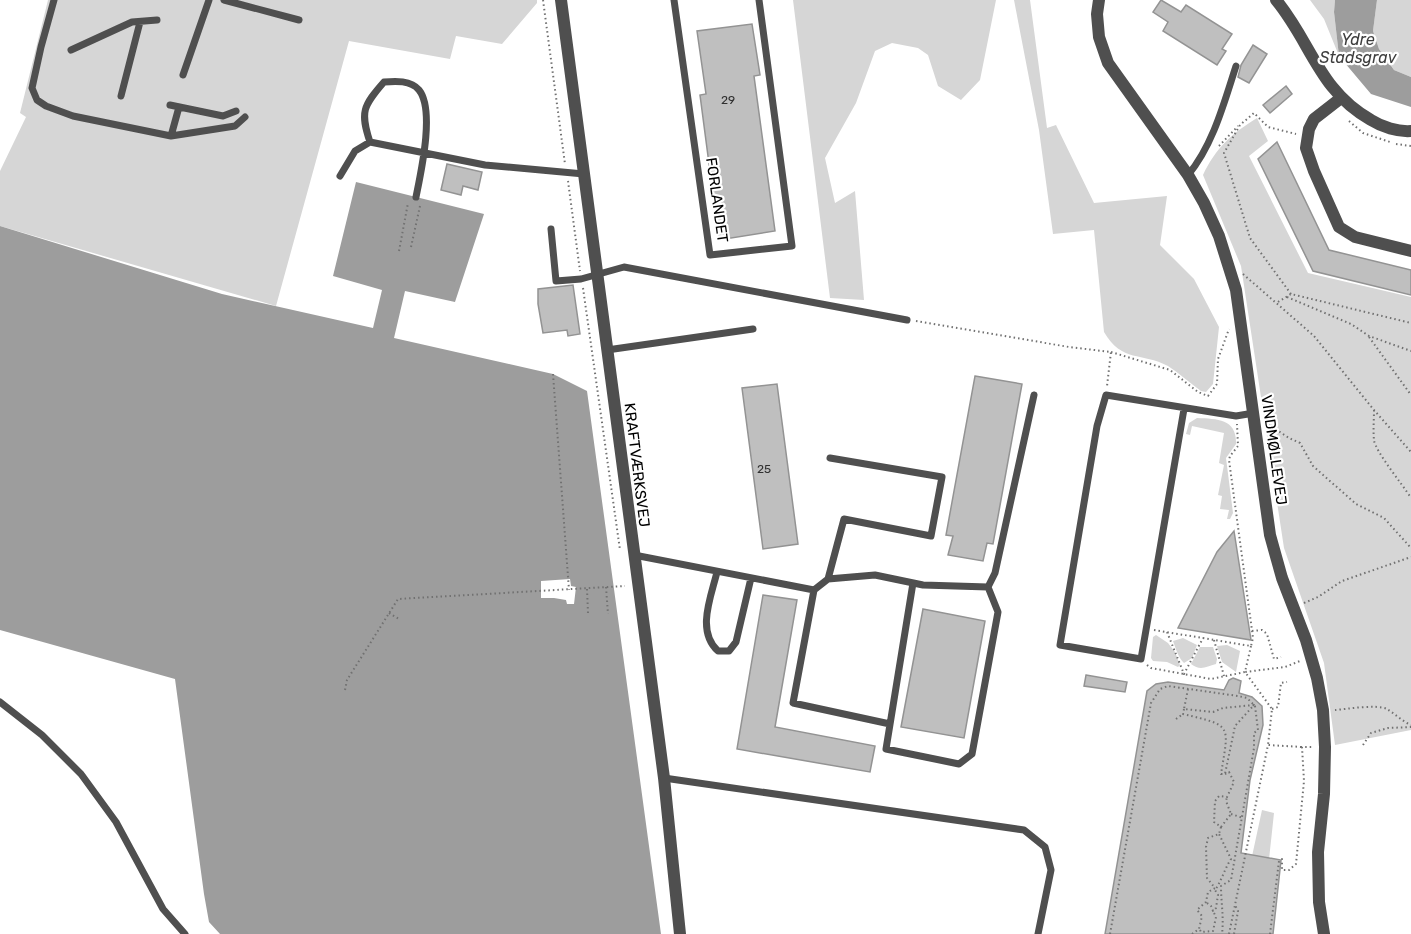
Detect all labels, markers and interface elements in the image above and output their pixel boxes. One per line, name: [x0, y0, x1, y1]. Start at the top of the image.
water label: Ydre Stadsgrav: [1320, 30, 1398, 67]
house number: 29: [721, 93, 735, 107]
street label: FORLANDET: [702, 156, 732, 244]
street label: VINDMØLLEVEJ: [1257, 394, 1291, 506]
street label: KRAFTVÆRKSVEJ: [620, 402, 654, 528]
house number: 25: [757, 462, 771, 476]

